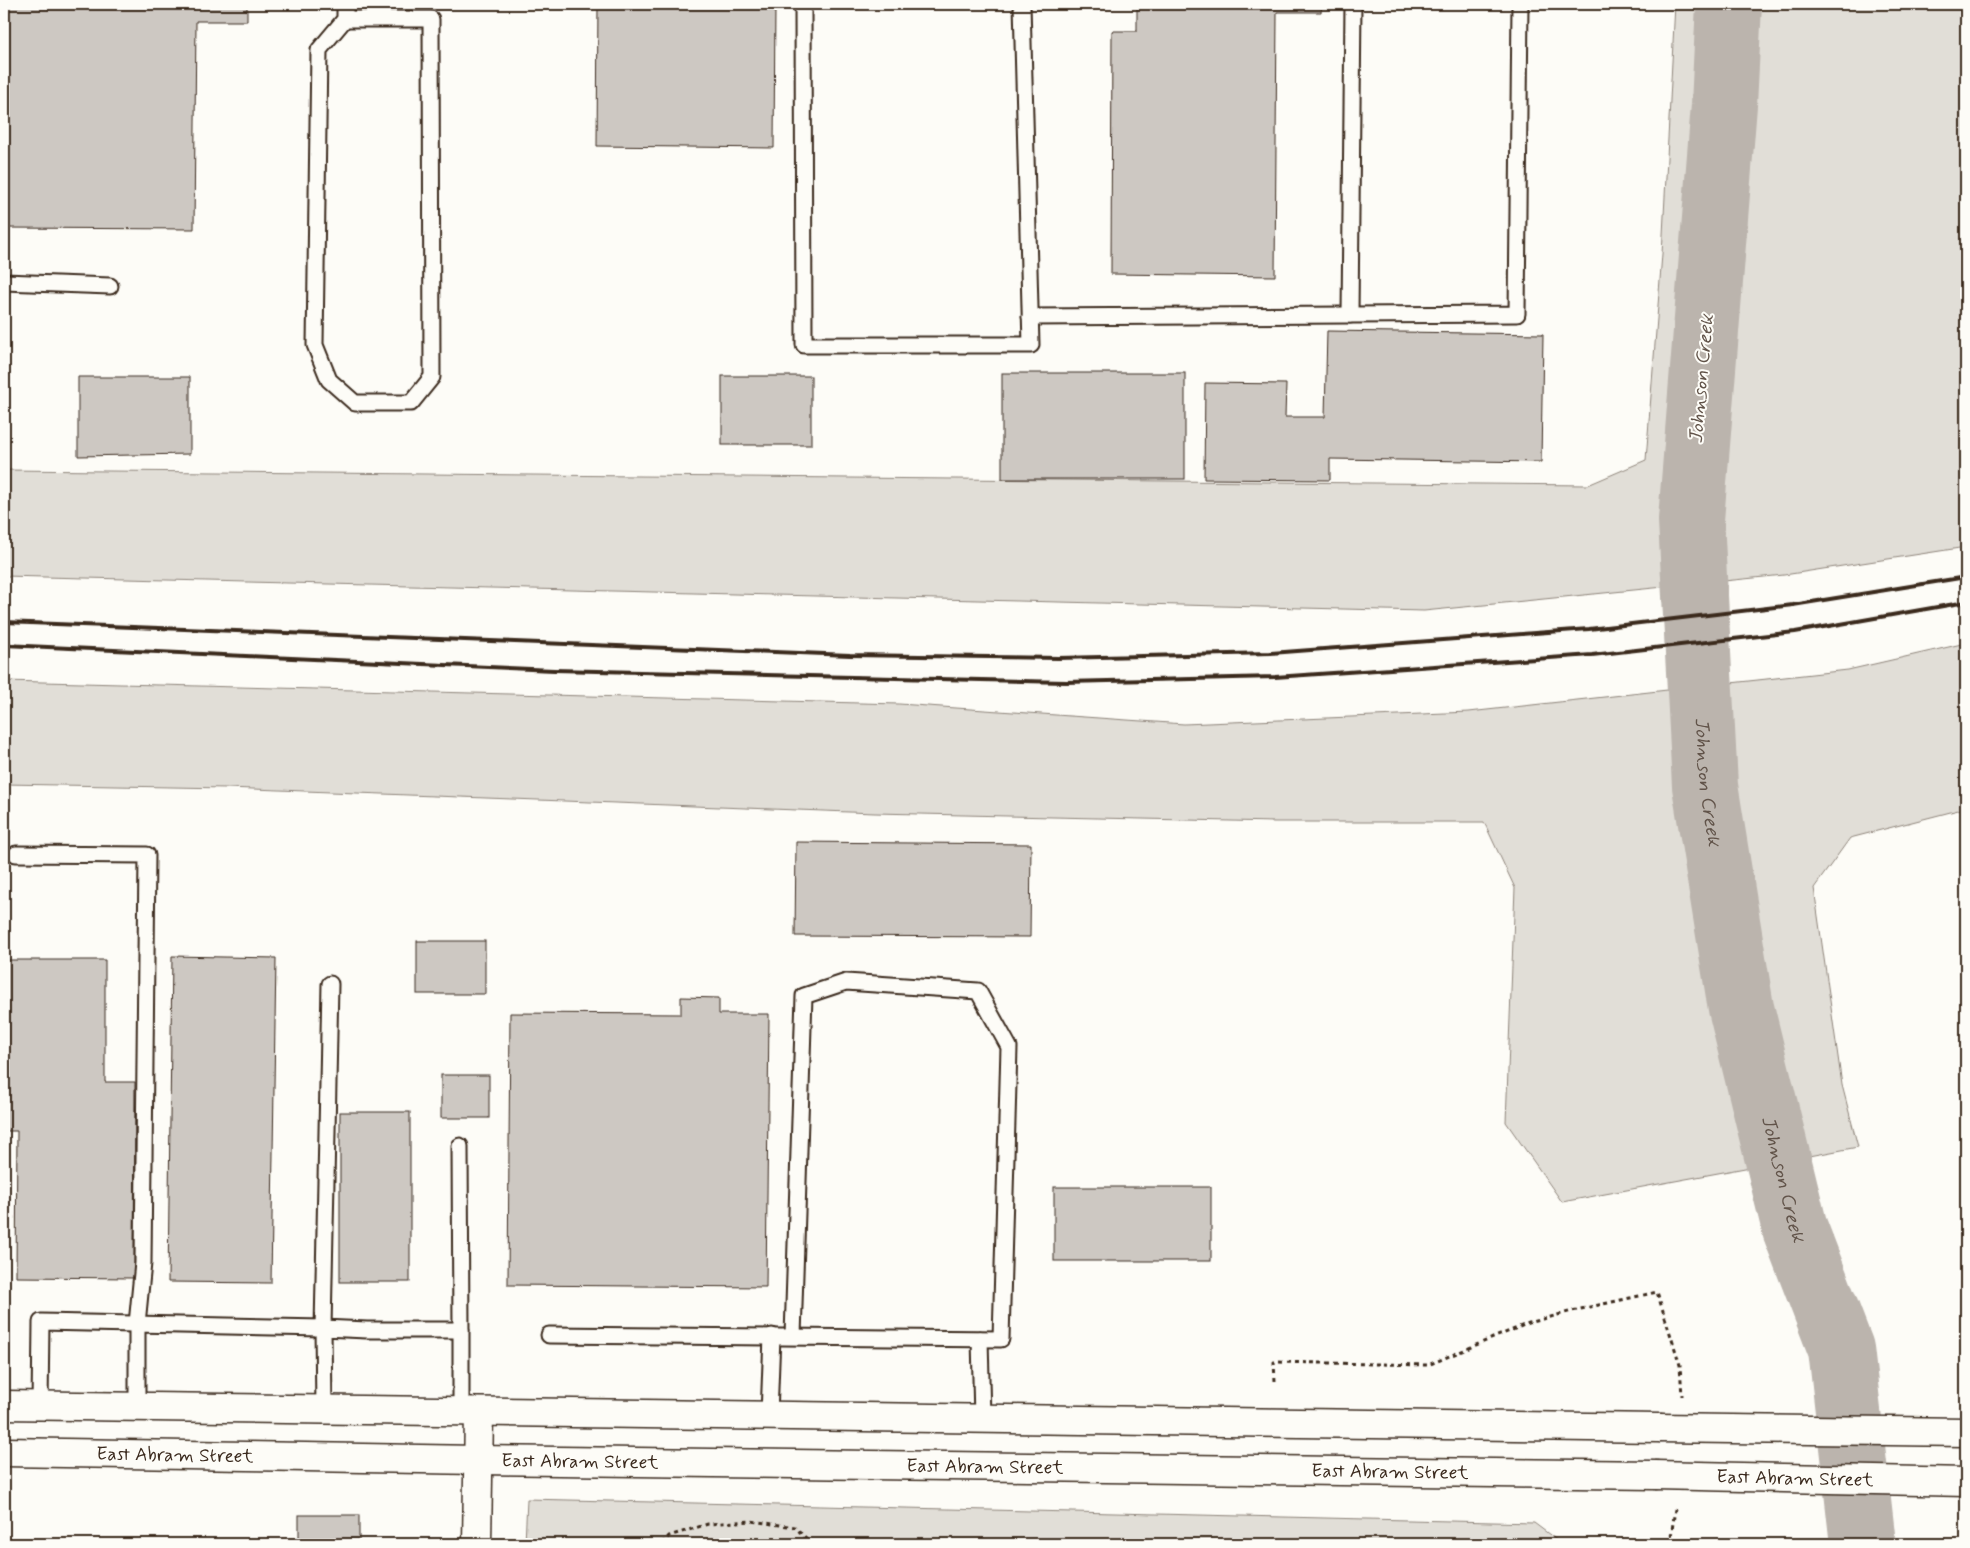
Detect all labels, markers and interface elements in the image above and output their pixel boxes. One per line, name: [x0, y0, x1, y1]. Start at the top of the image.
water label: Johnson Creek: [1683, 313, 1721, 445]
water label: Johnson Creek: [1688, 717, 1728, 849]
water label: Johnson Creek: [1754, 1113, 1813, 1247]
street label: East Abram Street: [96, 1441, 254, 1469]
street label: East Abram Street: [501, 1448, 659, 1475]
street label: East Abram Street: [906, 1453, 1064, 1480]
street label: East Abram Street: [1311, 1458, 1469, 1485]
street label: East Abram Street: [1716, 1464, 1874, 1492]

